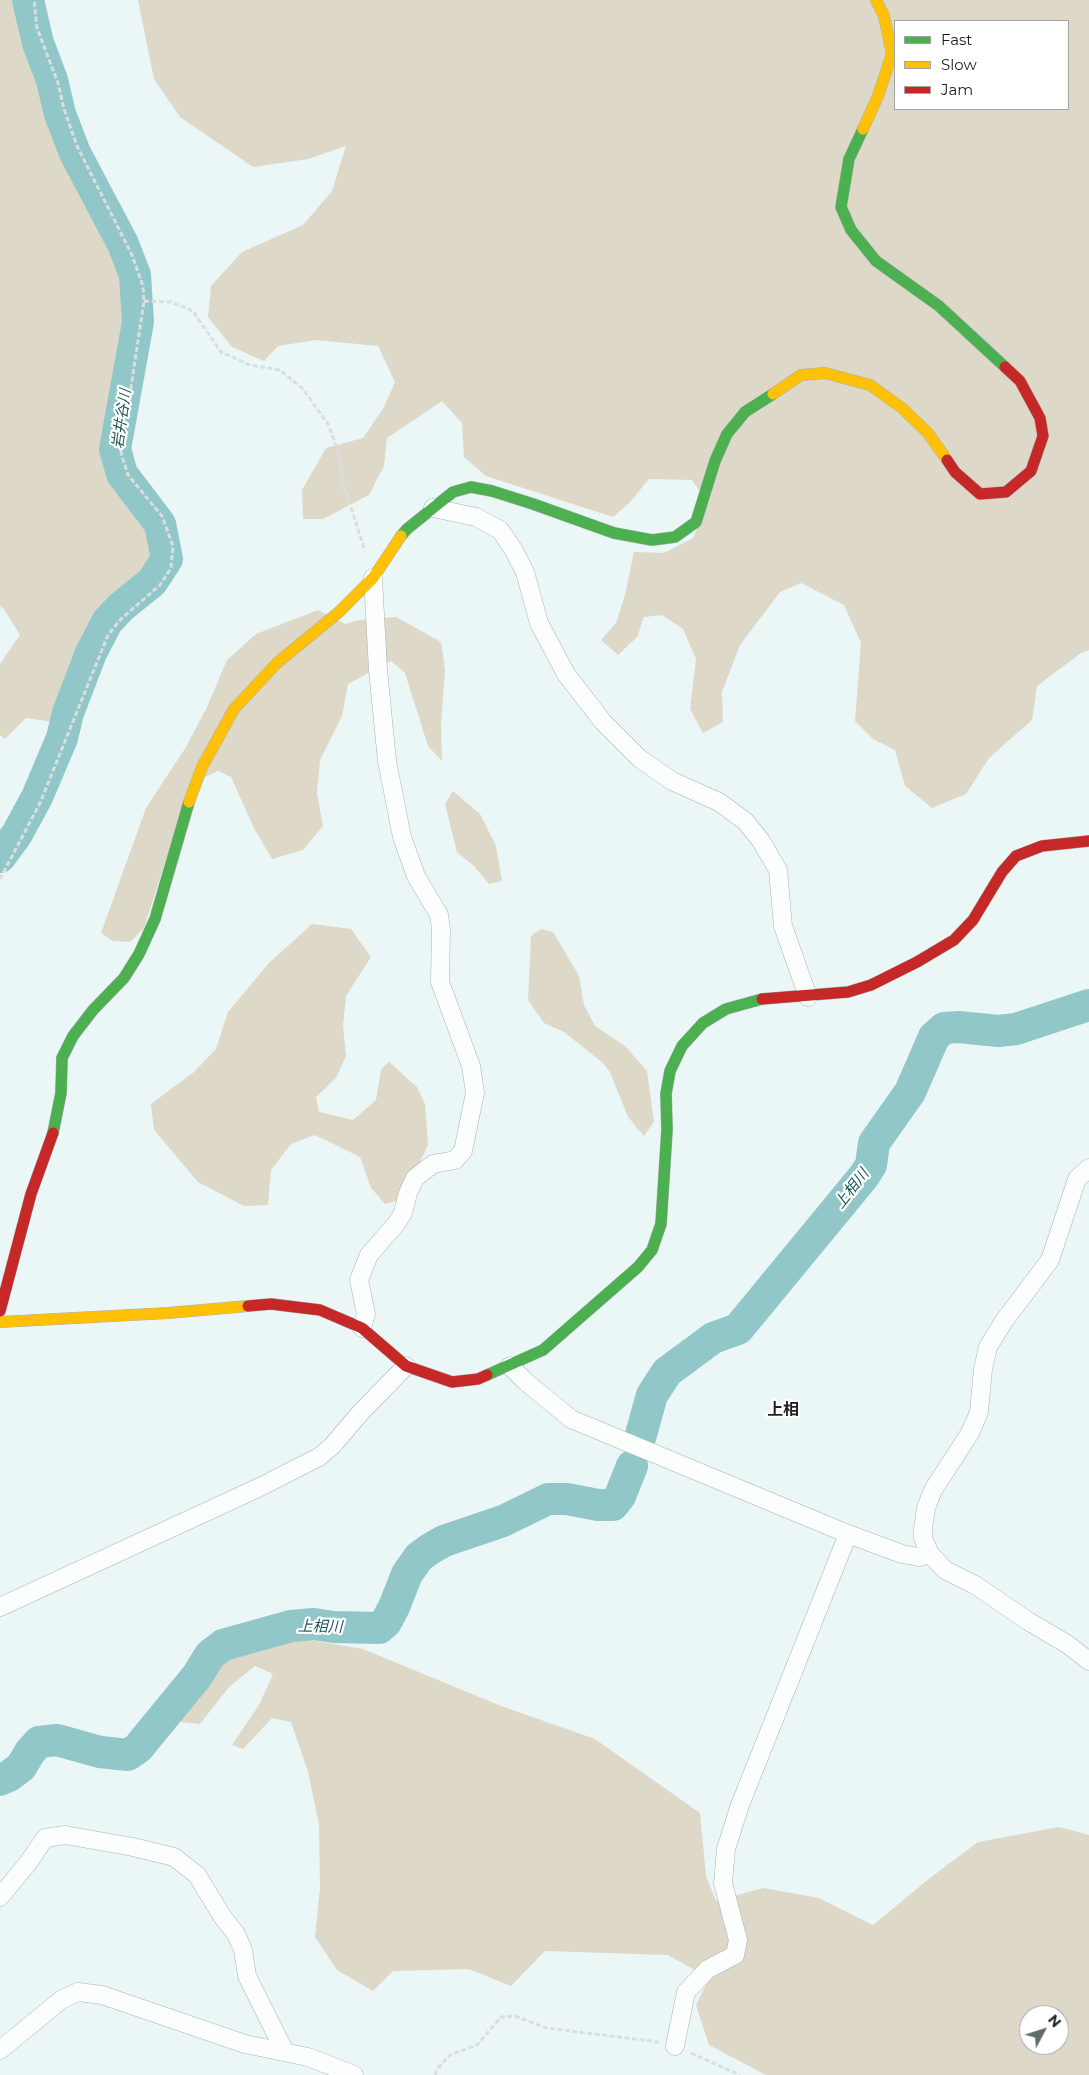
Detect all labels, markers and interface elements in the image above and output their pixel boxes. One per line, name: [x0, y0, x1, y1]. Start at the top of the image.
legend: [894, 20, 1069, 110]
text: Fast: [941, 30, 972, 49]
text: Slow: [941, 55, 977, 74]
text: Jam: [941, 80, 973, 99]
water label: 岩井谷川: [109, 388, 135, 450]
water label: 上相川: [831, 1166, 873, 1212]
district label: 上相: [767, 1400, 799, 1420]
water label: 上相川: [297, 1618, 343, 1636]
north arrow: [1019, 2005, 1069, 2055]
text: N: [1044, 2011, 1065, 2031]

